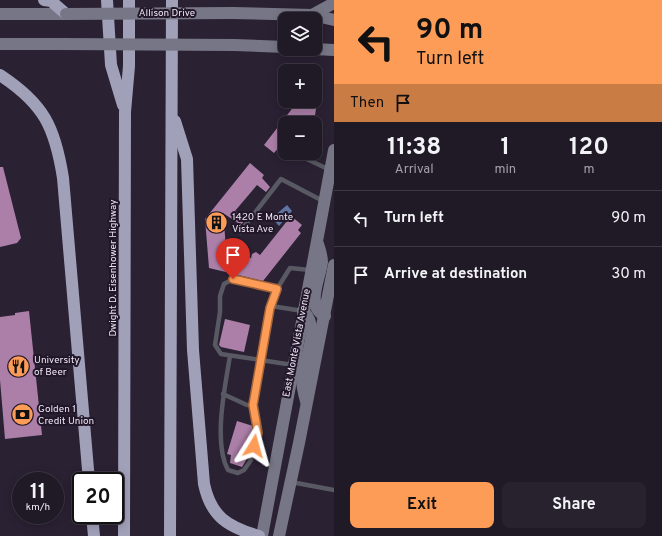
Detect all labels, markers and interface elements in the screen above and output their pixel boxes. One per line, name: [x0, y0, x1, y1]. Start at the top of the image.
street label: Allison Drive: [139, 7, 195, 20]
map controls: [278, 12, 322, 160]
button: layers: [278, 12, 322, 56]
text: 90 m: [416, 13, 483, 49]
icon: left: [350, 16, 402, 68]
text: Turn left: [416, 48, 484, 71]
button: +: [278, 64, 322, 108]
icon: arrive: [392, 92, 414, 114]
text: Then: [350, 94, 384, 113]
button: −: [278, 116, 322, 160]
text: 11:38: [387, 133, 441, 163]
text: 1: [500, 133, 510, 163]
text: 120: [569, 133, 609, 163]
text: Arrival: [395, 162, 434, 178]
text: min: [494, 162, 516, 178]
text: m: [584, 162, 595, 178]
street label: Dwight D. Eisenhower Highway: [107, 199, 120, 337]
icon: left: [350, 208, 372, 230]
text: Turn left: [384, 209, 444, 228]
text: 90 m: [611, 209, 646, 228]
building icon: 1420 E Monte Vista Ave: [203, 210, 229, 236]
place label: 1420 E Monte Vista Ave: [232, 211, 293, 236]
pin: [216, 238, 250, 279]
icon: arrive: [222, 244, 244, 266]
icon: arrive: [350, 264, 372, 286]
text: Arrive at destination: [384, 265, 527, 284]
text: 30 m: [611, 265, 646, 284]
street label: East Monte Vista Avenue: [280, 288, 314, 398]
restaurant icon: University of Beer: [5, 353, 31, 379]
place label: University of Beer: [34, 354, 80, 379]
bank icon: Golden 1 Credit Union: [9, 402, 35, 428]
place label: Golden 1 Credit Union: [38, 403, 94, 428]
position arrow: [233, 425, 275, 467]
speed limit sign: 20: [72, 472, 124, 524]
text: 11: [30, 480, 46, 506]
button: Exit: [350, 482, 494, 528]
button: Share: [502, 482, 646, 528]
text: km/h: [26, 501, 50, 514]

